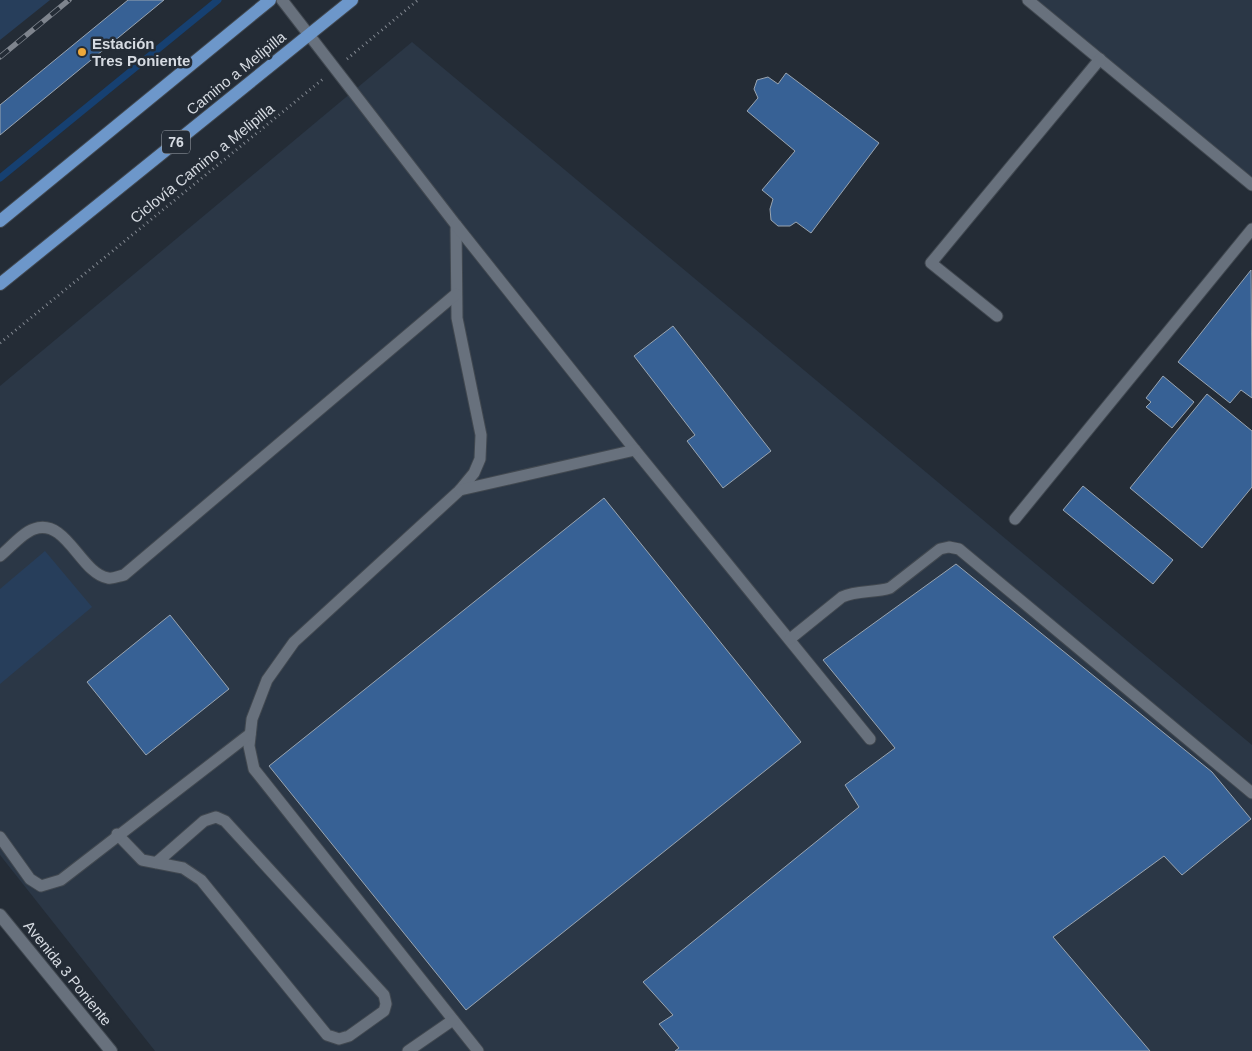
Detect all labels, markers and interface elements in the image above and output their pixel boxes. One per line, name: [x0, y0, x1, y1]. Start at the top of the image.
street label: Camino a Melipilla: [183, 27, 289, 118]
place label: Estación Tres Poniente: [92, 35, 190, 69]
marker: Estación Tres Poniente: [76, 46, 88, 58]
street label: Ciclovía Camino a Melipilla: [127, 99, 278, 226]
road number: 76: [162, 130, 190, 154]
street label: Avenida 3 Poniente: [21, 917, 115, 1029]

